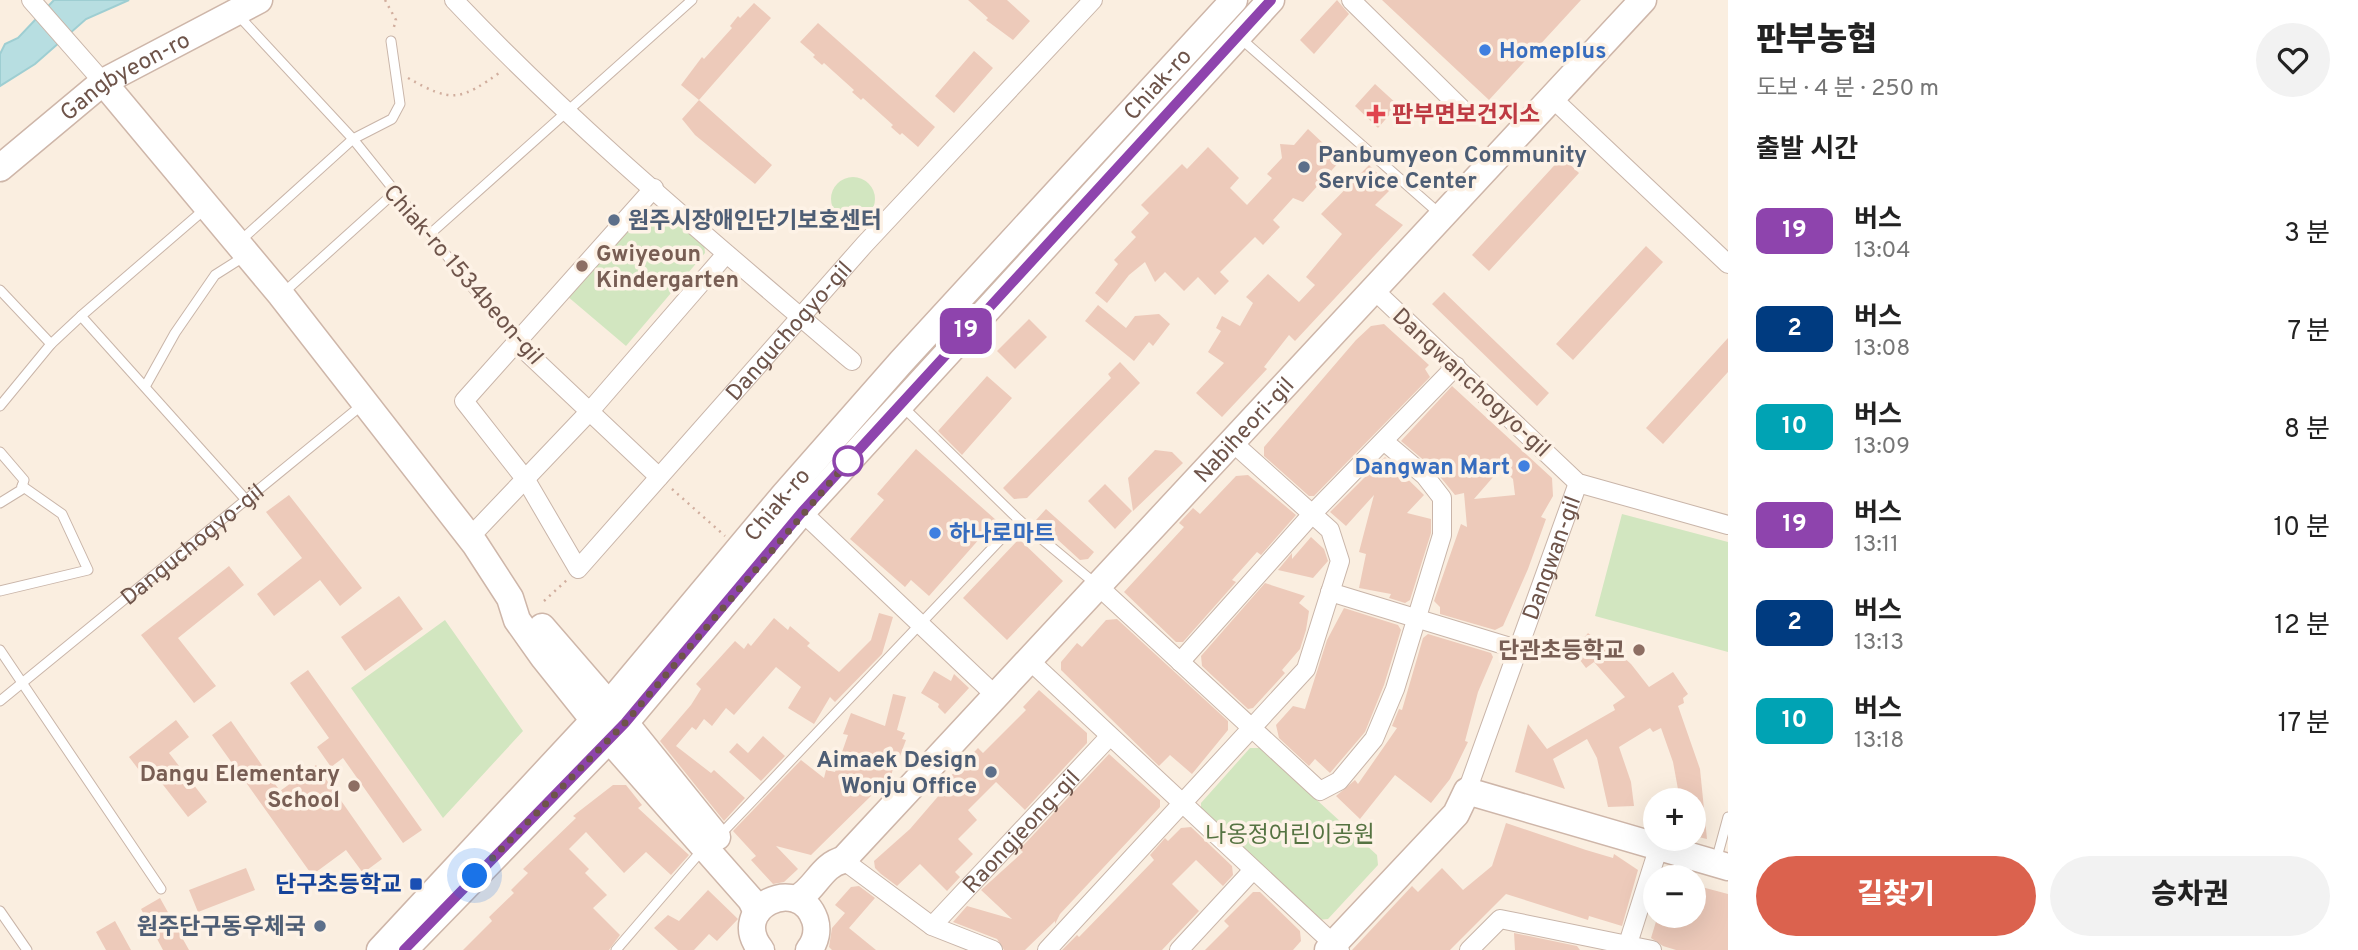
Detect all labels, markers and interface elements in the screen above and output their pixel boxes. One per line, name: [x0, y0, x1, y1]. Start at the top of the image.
text: 판부농협: [1756, 21, 1877, 63]
button: heart: [2256, 23, 2330, 97]
street label: Gangbyeon-ro: [55, 27, 196, 129]
place label: Homeplus: [1499, 38, 1606, 67]
marker: Homeplus: [1477, 42, 1493, 58]
street label: Chiak-ro: [1118, 43, 1199, 127]
text: 도보 · 4 분 · 250 m: [1756, 75, 1939, 104]
place label: 판부면보건지소: [1392, 102, 1540, 131]
marker: 판부면보건지소: [1366, 104, 1386, 124]
text: 출발 시간: [1756, 134, 1858, 167]
place label: Panbumyeon Community Service Center: [1318, 142, 1587, 197]
marker: Panbumyeon Community Service Center: [1296, 159, 1312, 175]
street label: Chiak-ro 1534beon-gil: [376, 179, 549, 372]
text: 버스: [1854, 204, 1902, 237]
place label: 원주시장애인단기보호센터: [628, 208, 882, 237]
marker: 원주시장애인단기보호센터: [606, 212, 622, 228]
text: 19: [1782, 216, 1807, 246]
text: 3 분: [2284, 218, 2330, 251]
text: 13:04: [1854, 237, 1911, 266]
place label: Gwiyeoun Kindergarten: [596, 241, 739, 296]
street label: Danguchogyo-gil: [721, 256, 860, 408]
marker: Gwiyeoun Kindergarten: [574, 258, 590, 274]
text: 버스: [1854, 302, 1902, 335]
street label: Dangwanchogyo-gil: [1385, 303, 1556, 465]
line badge: 19: [934, 308, 998, 354]
text: 2: [1787, 314, 1802, 344]
text: 19: [954, 316, 978, 346]
text: 7 분: [2287, 316, 2330, 349]
text: 13:08: [1854, 335, 1910, 364]
street label: Nabiheori-gil: [1189, 372, 1302, 490]
text: 버스: [1854, 400, 1902, 433]
text: 10: [1782, 412, 1807, 442]
text: 8 분: [2284, 414, 2330, 447]
text: 13:09: [1854, 433, 1910, 462]
unlabelled marker: [833, 446, 863, 476]
place label: Dangwan Mart: [1355, 454, 1510, 483]
marker: Dangwan Mart: [1516, 458, 1532, 474]
street label: Chiak-ro: [739, 463, 818, 549]
street label: Danguchogyo-gil: [116, 479, 271, 613]
street label: Dangwan-gil: [1518, 493, 1589, 624]
text: 버스: [1854, 498, 1902, 531]
text: 19: [1782, 510, 1807, 540]
text: 10 분: [2274, 512, 2330, 545]
place label: 하나로마트: [949, 521, 1055, 550]
marker: 하나로마트: [927, 525, 943, 541]
text: 13:11: [1854, 531, 1899, 560]
text: 버스: [1854, 596, 1902, 629]
text: 2: [1787, 608, 1802, 638]
text: 12 분: [2274, 610, 2330, 643]
text: 13:13: [1854, 629, 1904, 658]
place label: 단관초등학교: [1498, 638, 1625, 667]
marker: 단관초등학교: [1631, 642, 1647, 658]
text: 버스: [1854, 694, 1902, 727]
text: 10: [1782, 706, 1807, 736]
text: 17 분: [2278, 708, 2330, 741]
text: 13:18: [1854, 727, 1904, 756]
place label: Aimaek Design Wonju Office: [816, 747, 977, 802]
place label: Dangu Elementary School: [140, 761, 340, 816]
marker: Aimaek Design Wonju Office: [983, 764, 999, 780]
street label: Raongjeong-gil: [958, 765, 1088, 901]
marker: Dangu Elementary School: [346, 778, 362, 794]
map controls: [1643, 788, 1706, 928]
button: +: [1643, 788, 1706, 851]
park label: 나옹정어린이공원: [1205, 822, 1375, 851]
button: 길찾기: [1756, 856, 2036, 936]
button: 승차권: [2050, 856, 2330, 936]
your location: [457, 858, 492, 893]
button: −: [1643, 865, 1706, 928]
place label: 단구초등학교: [275, 872, 402, 901]
marker: 단구초등학교: [408, 876, 424, 892]
place label: 원주단구동우체국: [137, 914, 306, 943]
marker: 원주단구동우체국: [312, 918, 328, 934]

